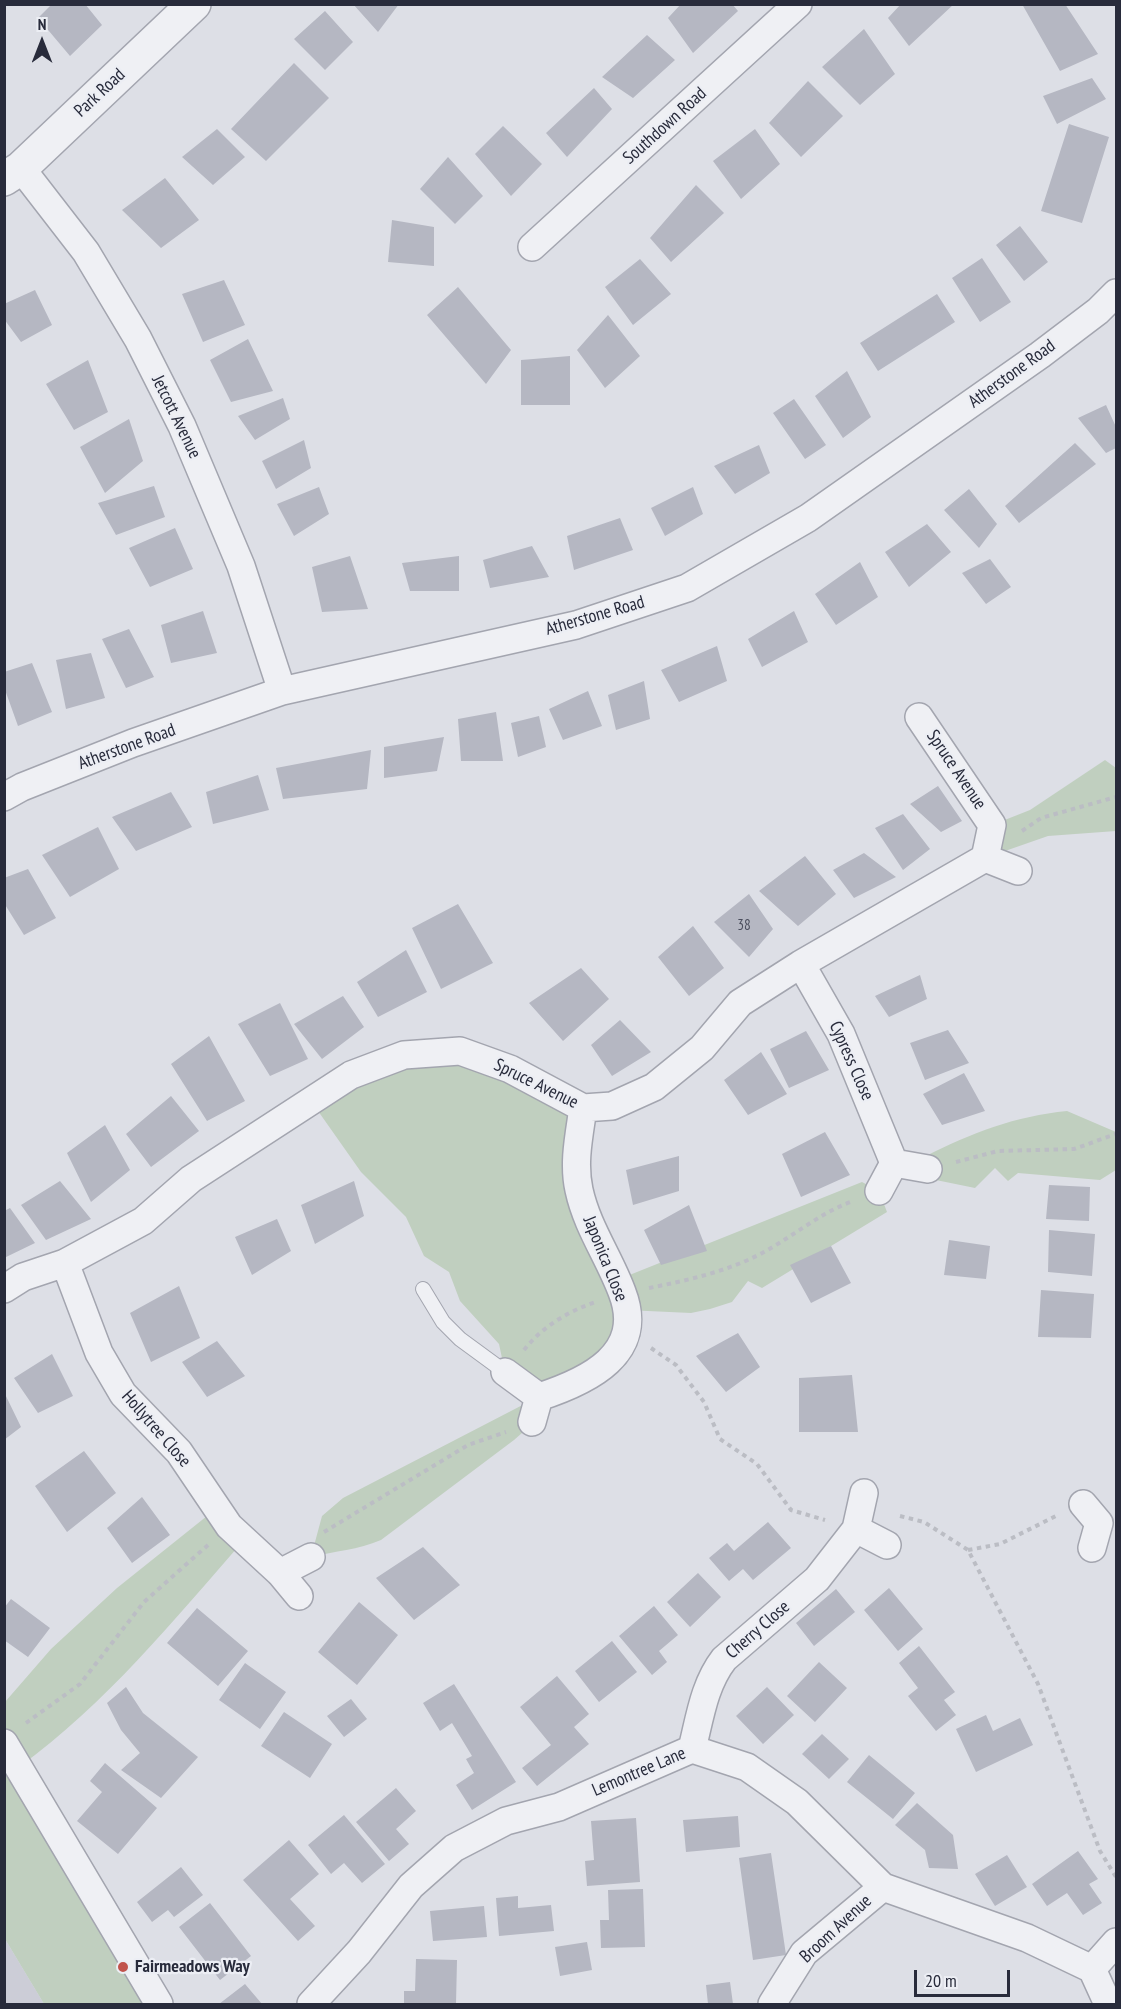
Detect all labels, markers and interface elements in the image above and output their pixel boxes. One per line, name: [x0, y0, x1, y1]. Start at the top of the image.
north arrow: [12, 12, 72, 72]
text: N: [38, 14, 46, 34]
street label: Park Road: [70, 64, 130, 122]
street label: Southdown Road: [619, 83, 711, 169]
street label: Atherstone Road: [964, 335, 1060, 413]
street label: Jetcott Avenue: [147, 372, 205, 462]
street label: Atherstone Road: [543, 592, 647, 640]
street label: Atherstone Road: [75, 719, 179, 775]
street label: Spruce Avenue: [922, 726, 990, 814]
house number: 38: [737, 917, 751, 935]
street label: Cypress Close: [824, 1018, 878, 1104]
street label: Spruce Avenue: [490, 1054, 582, 1114]
street label: Japonica Close: [578, 1213, 632, 1305]
street label: Hollytree Close: [117, 1386, 195, 1472]
street label: Cherry Close: [722, 1596, 794, 1664]
street label: Lemontree Lane: [589, 1743, 689, 1801]
street label: Broom Avenue: [796, 1890, 876, 1968]
place label: Fairmeadows Way: [135, 1956, 250, 1978]
scale bar: [917, 1958, 1013, 1996]
marker: Fairmeadows Way: [116, 1960, 130, 1974]
text: 20 m: [925, 1969, 957, 1992]

